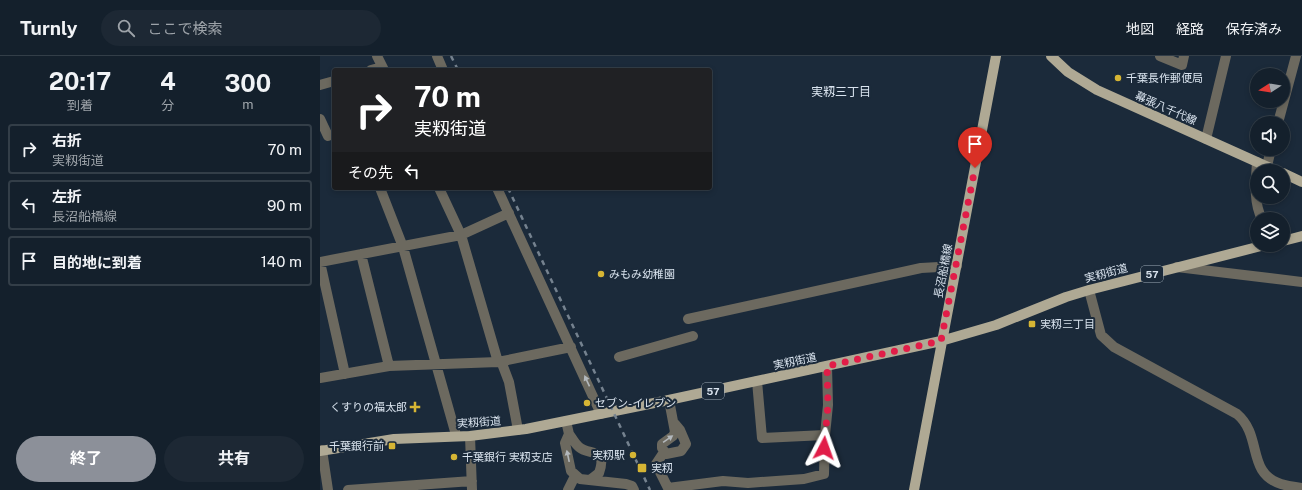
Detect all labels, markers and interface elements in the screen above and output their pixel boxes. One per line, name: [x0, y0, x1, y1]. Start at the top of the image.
search box: [101, 10, 381, 46]
text: Turnly: [20, 17, 77, 39]
icon: search: [115, 17, 137, 39]
text: ここで検索: [147, 20, 222, 37]
text: 地図: [1126, 21, 1154, 37]
text: 経路: [1176, 21, 1204, 37]
text: 保存済み: [1226, 21, 1282, 37]
text: 20:17: [49, 67, 111, 95]
text: 4: [160, 67, 176, 95]
north arrow: [1250, 68, 1290, 108]
map controls: [1250, 68, 1290, 252]
text: 300: [224, 69, 271, 97]
place label: 千葉長作郵便局: [1126, 72, 1203, 84]
marker: 千葉長作郵便局: [1113, 73, 1123, 83]
text: 70 m: [414, 80, 481, 113]
icon: right: [348, 84, 400, 136]
district label: 実籾三丁目: [811, 85, 871, 99]
street label: 幕張八千代線: [1133, 89, 1199, 127]
text: m: [242, 97, 253, 112]
text: 到着: [67, 98, 93, 113]
text: 分: [161, 98, 174, 113]
button: sound: [1250, 116, 1290, 156]
text: 実籾街道: [414, 118, 486, 139]
pin: [958, 127, 992, 168]
text: 右折: [52, 132, 82, 149]
icon: arrive: [964, 133, 986, 155]
icon: right: [18, 138, 40, 160]
text: 70 m: [267, 141, 302, 158]
text: 実籾街道: [52, 153, 104, 168]
icon: left: [401, 160, 423, 182]
text: その先: [348, 164, 393, 181]
button: search: [1250, 164, 1290, 204]
text: 左折: [52, 188, 82, 205]
icon: left: [18, 194, 40, 216]
text: 90 m: [267, 197, 302, 214]
text: 長沼船橋線: [52, 209, 117, 224]
button: layers: [1250, 212, 1290, 252]
street label: 長沼船橋線: [932, 243, 954, 299]
icon: arrive: [18, 250, 40, 272]
text: 140 m: [261, 253, 302, 270]
text: 目的地に到着: [52, 254, 142, 271]
street label: 実籾街道: [1083, 262, 1129, 284]
road number: 57: [1141, 266, 1163, 282]
place label: みもみ幼稚園: [609, 268, 675, 280]
marker: みもみ幼稚園: [596, 269, 606, 279]
place label: 実籾三丁目: [1040, 318, 1095, 330]
marker: 実籾三丁目: [1027, 319, 1037, 329]
street label: 実籾街道: [772, 351, 818, 371]
one-way arrow: [583, 374, 589, 386]
road number: 57: [702, 383, 724, 399]
place label: セブン-イレブン: [595, 397, 676, 409]
marker: セブン-イレブン: [582, 398, 592, 408]
place label: くすりの福太郎: [330, 401, 407, 413]
marker: くすりの福太郎: [410, 402, 420, 412]
street label: 実籾街道: [457, 414, 501, 430]
position arrow: [803, 427, 845, 469]
one-way arrow: [663, 435, 673, 443]
button: 終了: [16, 436, 156, 482]
button: 共有: [164, 436, 304, 482]
place label: 千葉銀行前: [329, 440, 384, 452]
marker: 千葉銀行前: [387, 441, 397, 451]
one-way arrow: [564, 449, 570, 462]
place label: 実籾駅: [592, 449, 625, 461]
marker: 実籾駅: [628, 450, 638, 460]
place label: 千葉銀行 実籾支店: [462, 451, 553, 463]
marker: 千葉銀行 実籾支店: [449, 452, 459, 462]
marker: 実籾: [636, 462, 648, 474]
place label: 実籾: [651, 462, 673, 474]

